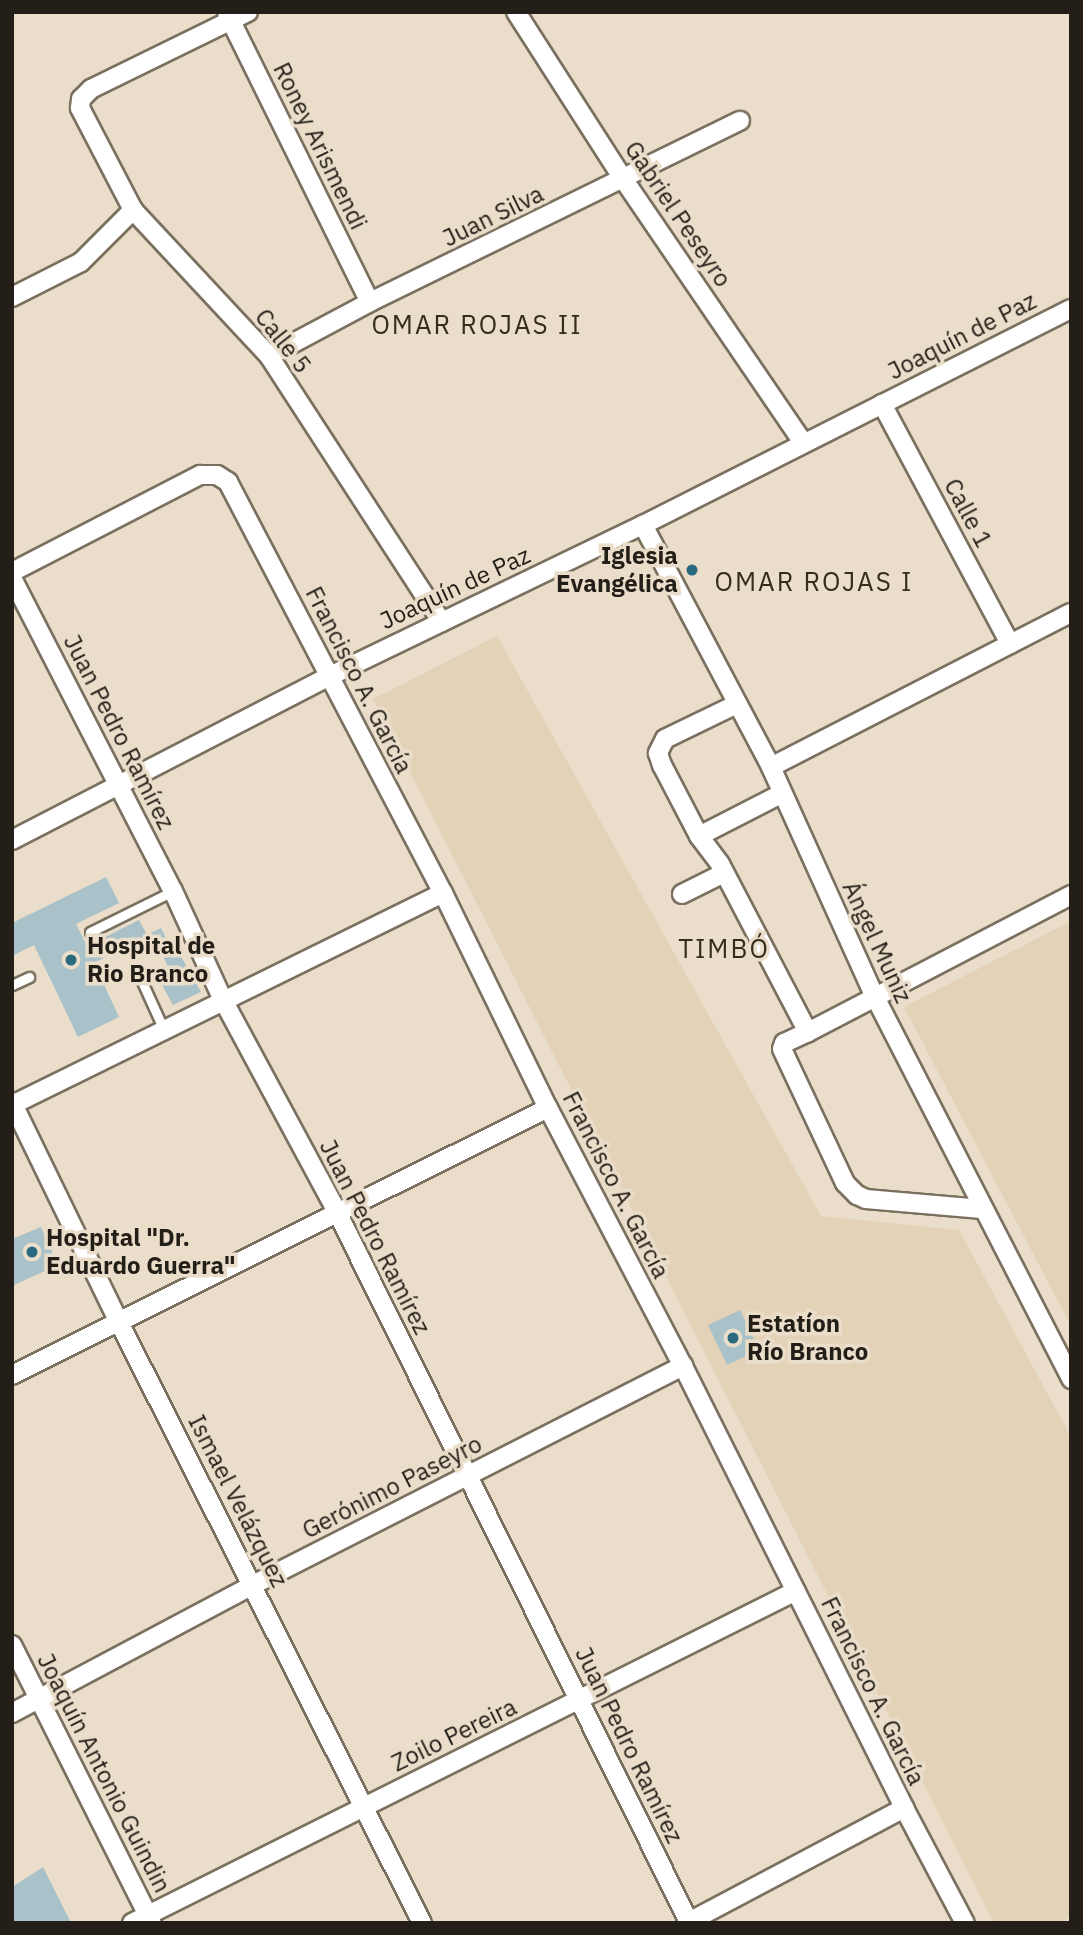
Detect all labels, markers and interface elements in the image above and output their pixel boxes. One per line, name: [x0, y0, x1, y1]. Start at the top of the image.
street label: Roney Arismendi: [267, 58, 373, 234]
street label: Gabriel Peseyro: [619, 136, 737, 292]
street label: Juan Silva: [438, 179, 548, 253]
street label: Joaquín de Paz: [883, 286, 1041, 386]
street label: Calle 5: [249, 303, 317, 379]
district label: OMAR ROJAS II: [373, 309, 581, 341]
street label: Calle 1: [938, 474, 998, 552]
street label: Joaquín de Paz: [375, 541, 535, 635]
place label: Iglesia Evangélica: [556, 542, 678, 598]
marker: Iglesia Evangélica: [684, 562, 700, 578]
district label: OMAR ROJAS I: [716, 566, 912, 598]
street label: Francisco A. García: [299, 582, 419, 778]
street label: Juan Pedro Ramírez: [57, 630, 181, 834]
street label: Ángel Muniz: [836, 877, 918, 1007]
place label: Hospital de Rio Branco: [87, 932, 215, 988]
district label: TIMBÓ: [679, 933, 769, 965]
marker: Hospital de Rio Branco: [61, 950, 81, 970]
street label: Francisco A. García: [556, 1087, 676, 1283]
street label: Juan Pedro Ramírez: [313, 1135, 437, 1339]
place label: Hospital "Dr. Eduardo Guerra": [46, 1224, 236, 1280]
marker: Hospital "Dr. Eduardo Guerra": [24, 1244, 40, 1260]
place label: Estatíon Río Branco: [747, 1310, 868, 1366]
marker: Estatíon Río Branco: [725, 1330, 741, 1346]
street label: Ismael Velázquez: [182, 1410, 294, 1592]
street label: Gerónimo Paseyro: [297, 1429, 487, 1545]
street label: Francisco A. García: [815, 1592, 931, 1790]
street label: Juan Pedro Ramírez: [569, 1642, 689, 1848]
street label: Joaquín Antonio Guindin: [31, 1649, 177, 1897]
street label: Zoilo Pereira: [387, 1692, 521, 1778]

